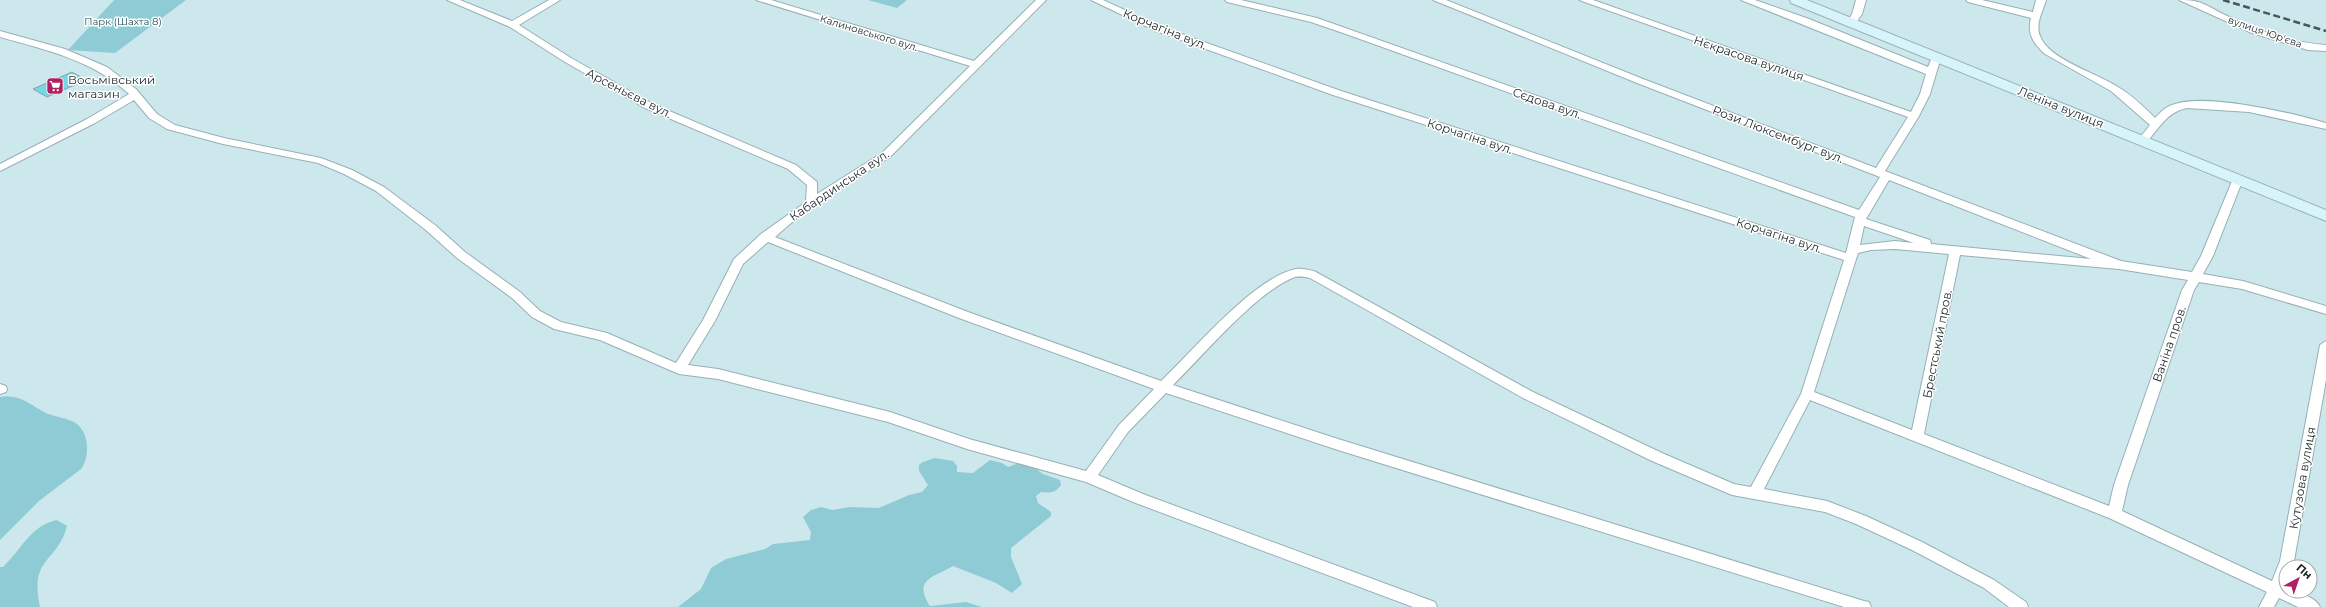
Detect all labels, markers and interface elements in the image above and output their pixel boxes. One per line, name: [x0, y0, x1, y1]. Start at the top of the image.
street label: Корчагіна вул.: [1121, 5, 1209, 53]
street label: Калиновського вул.: [818, 12, 920, 54]
street label: вулиця Юр'єва: [2226, 13, 2304, 51]
park label: Парк (Шахта 8): [84, 15, 162, 28]
street label: Нєкрасова вулиця: [1692, 32, 1806, 84]
street label: Арсеньєва вул.: [584, 65, 674, 121]
place label: Восьмівський магазин: [68, 72, 155, 101]
supermarket icon: Восьмівський магазин: [45, 76, 65, 96]
street label: Леніна вулиця: [2016, 83, 2106, 131]
street label: Сєдова вул.: [1511, 84, 1583, 122]
street label: Рози Люксембург вул.: [1710, 102, 1846, 166]
street label: Корчагіна вул.: [1425, 115, 1515, 157]
street label: Кабардинська вул.: [786, 146, 892, 224]
street label: Корчагіна вул.: [1734, 214, 1824, 256]
street label: Брестський пров.: [1919, 288, 1955, 400]
street label: Ваніна пров.: [2149, 304, 2189, 384]
street label: Кутузова вулиця: [2286, 426, 2318, 530]
north arrow: [2278, 559, 2318, 599]
text: Пн: [2294, 561, 2315, 582]

